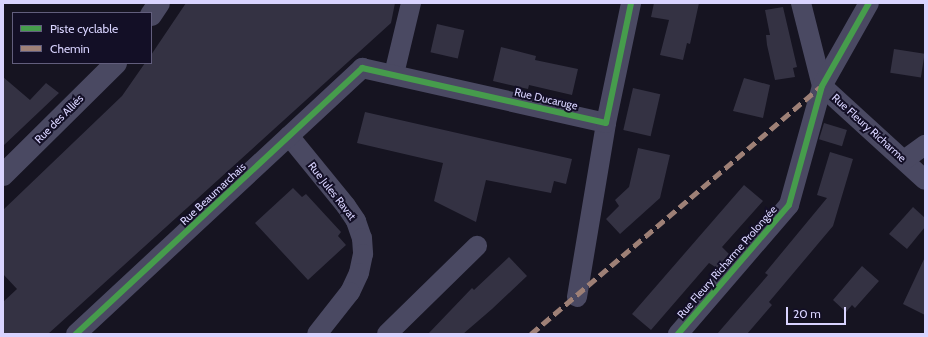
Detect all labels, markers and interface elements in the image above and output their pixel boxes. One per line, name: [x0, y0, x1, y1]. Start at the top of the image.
legend: [12, 12, 152, 64]
text: Piste cyclable: [50, 21, 118, 36]
text: Chemin: [50, 41, 90, 56]
street label: Rue Ducaruge: [513, 85, 579, 113]
street label: Rue Fleury Richarme: [829, 91, 909, 165]
street label: Rue des Alliés: [32, 92, 86, 146]
street label: Rue Jules Ravat: [305, 159, 359, 223]
street label: Rue Beaumarchais: [177, 160, 249, 228]
street label: Rue Fleury Richarme Prolongée: [674, 203, 780, 321]
scale bar: [788, 299, 848, 325]
text: 20 m: [793, 306, 821, 321]

